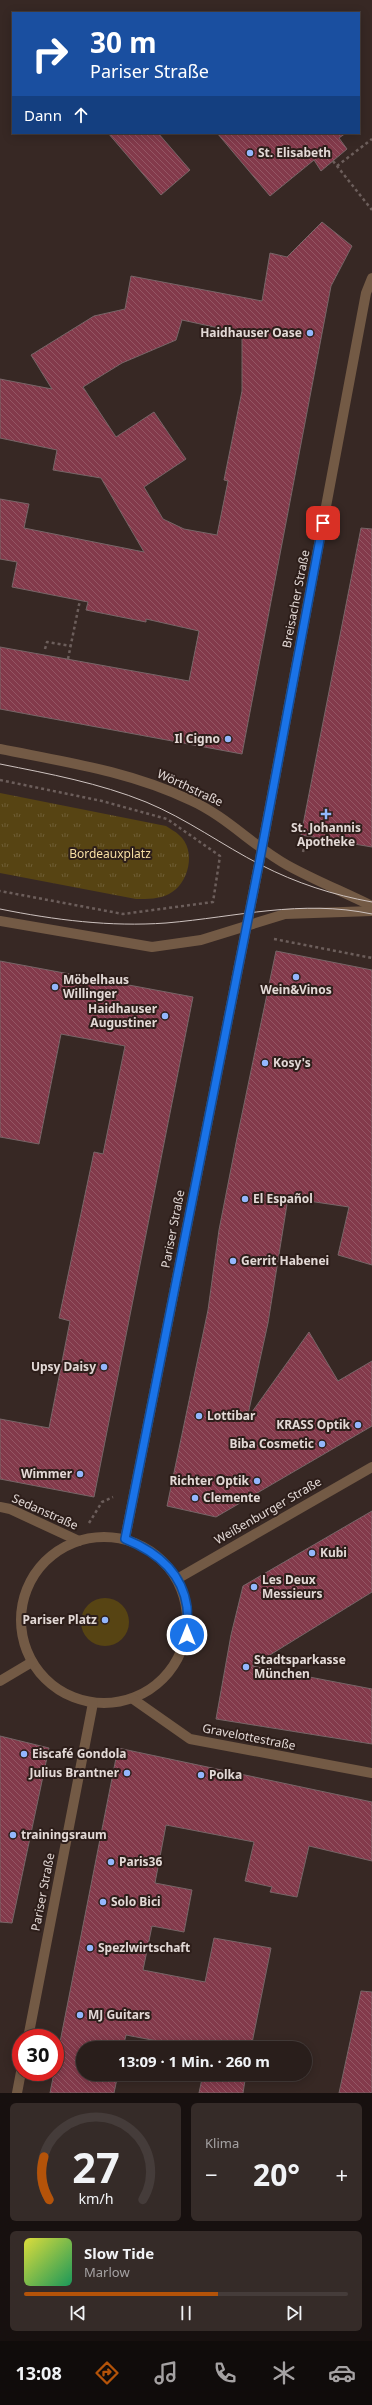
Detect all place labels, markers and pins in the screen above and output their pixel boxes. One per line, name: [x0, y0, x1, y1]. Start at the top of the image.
place label: St. Elisabeth: [258, 144, 331, 161]
marker: St. Elisabeth: [245, 148, 255, 158]
place label: Haidhauser Oase: [200, 324, 302, 341]
marker: Haidhauser Oase: [305, 328, 315, 338]
pin: [306, 506, 340, 540]
place label: Il Cigno: [174, 730, 220, 747]
marker: Il Cigno: [223, 734, 233, 744]
marker: St. Johannis Apotheke: [321, 809, 331, 819]
place label: St. Johannis Apotheke: [291, 819, 361, 850]
place label: Möbelhaus Willinger: [63, 971, 129, 1002]
marker: Wein&Vinos: [291, 972, 301, 982]
place label: Wein&Vinos: [260, 981, 332, 998]
marker: Möbelhaus Willinger: [50, 982, 60, 992]
place label: Haidhauser Augustiner: [88, 1000, 158, 1031]
marker: Haidhauser Augustiner: [160, 1011, 170, 1021]
place label: Kosy's: [273, 1054, 311, 1071]
marker: Kosy's: [260, 1058, 270, 1068]
place label: El Español: [253, 1190, 313, 1207]
marker: El Español: [240, 1194, 250, 1204]
place label: Gerrit Habenei: [241, 1252, 329, 1269]
marker: Gerrit Habenei: [228, 1256, 238, 1266]
place label: Upsy Daisy: [31, 1358, 96, 1375]
marker: Upsy Daisy: [99, 1362, 109, 1372]
place label: Lottibar: [207, 1407, 256, 1424]
marker: Lottibar: [194, 1411, 204, 1421]
place label: KRASS Optik: [276, 1416, 351, 1433]
marker: KRASS Optik: [353, 1420, 363, 1430]
place label: Biba Cosmetic: [229, 1435, 314, 1452]
marker: Biba Cosmetic: [317, 1439, 327, 1449]
place label: Wimmer: [21, 1465, 73, 1482]
marker: Wimmer: [75, 1469, 85, 1479]
place label: Richter Optik: [169, 1472, 250, 1489]
marker: Richter Optik: [252, 1476, 262, 1486]
place label: Clemente: [203, 1489, 260, 1506]
marker: Clemente: [190, 1493, 200, 1503]
place label: Kubi: [320, 1544, 347, 1561]
marker: Kubi: [307, 1548, 317, 1558]
place label: Les Deux Messieurs: [262, 1571, 322, 1602]
marker: Les Deux Messieurs: [249, 1582, 259, 1592]
place label: Pariser Platz: [22, 1611, 97, 1628]
marker: Pariser Platz: [100, 1615, 110, 1625]
place label: Stadtsparkasse München: [254, 1651, 346, 1682]
marker: Stadtsparkasse München: [241, 1662, 251, 1672]
place label: Eiscafé Gondola: [32, 1745, 126, 1762]
marker: Eiscafé Gondola: [19, 1749, 29, 1759]
place label: Julius Brantner: [28, 1764, 120, 1781]
place label: Polka: [209, 1766, 242, 1783]
marker: Julius Brantner: [122, 1768, 132, 1778]
marker: Polka: [196, 1770, 206, 1780]
place label: trainingsraum: [21, 1826, 107, 1843]
marker: trainingsraum: [8, 1830, 18, 1840]
place label: Paris36: [119, 1853, 162, 1870]
marker: Paris36: [106, 1857, 116, 1867]
place label: Solo Bici: [111, 1893, 161, 1910]
marker: Solo Bici: [98, 1897, 108, 1907]
place label: Spezlwirtschaft: [98, 1939, 190, 1956]
marker: Spezlwirtschaft: [85, 1943, 95, 1953]
place label: MJ Guitars: [88, 2006, 150, 2023]
marker: MJ Guitars: [75, 2010, 85, 2020]

